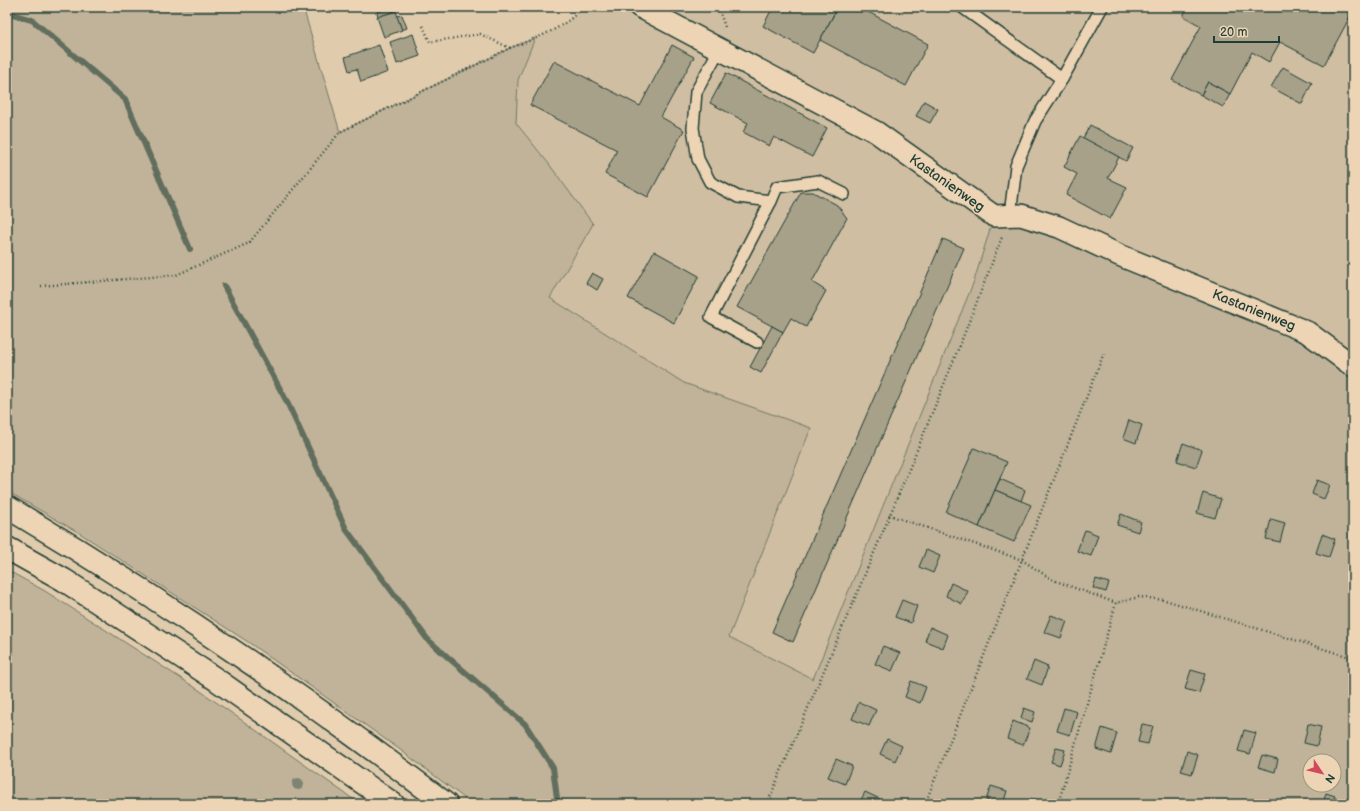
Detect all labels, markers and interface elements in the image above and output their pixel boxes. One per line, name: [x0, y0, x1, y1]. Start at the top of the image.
scale bar: [1214, 18, 1279, 44]
text: 20 m: [1220, 25, 1247, 40]
street label: Kastanienweg: [906, 151, 988, 215]
street label: Kastanienweg: [1210, 286, 1298, 334]
north arrow: [1302, 753, 1342, 793]
text: N: [1322, 771, 1337, 786]

